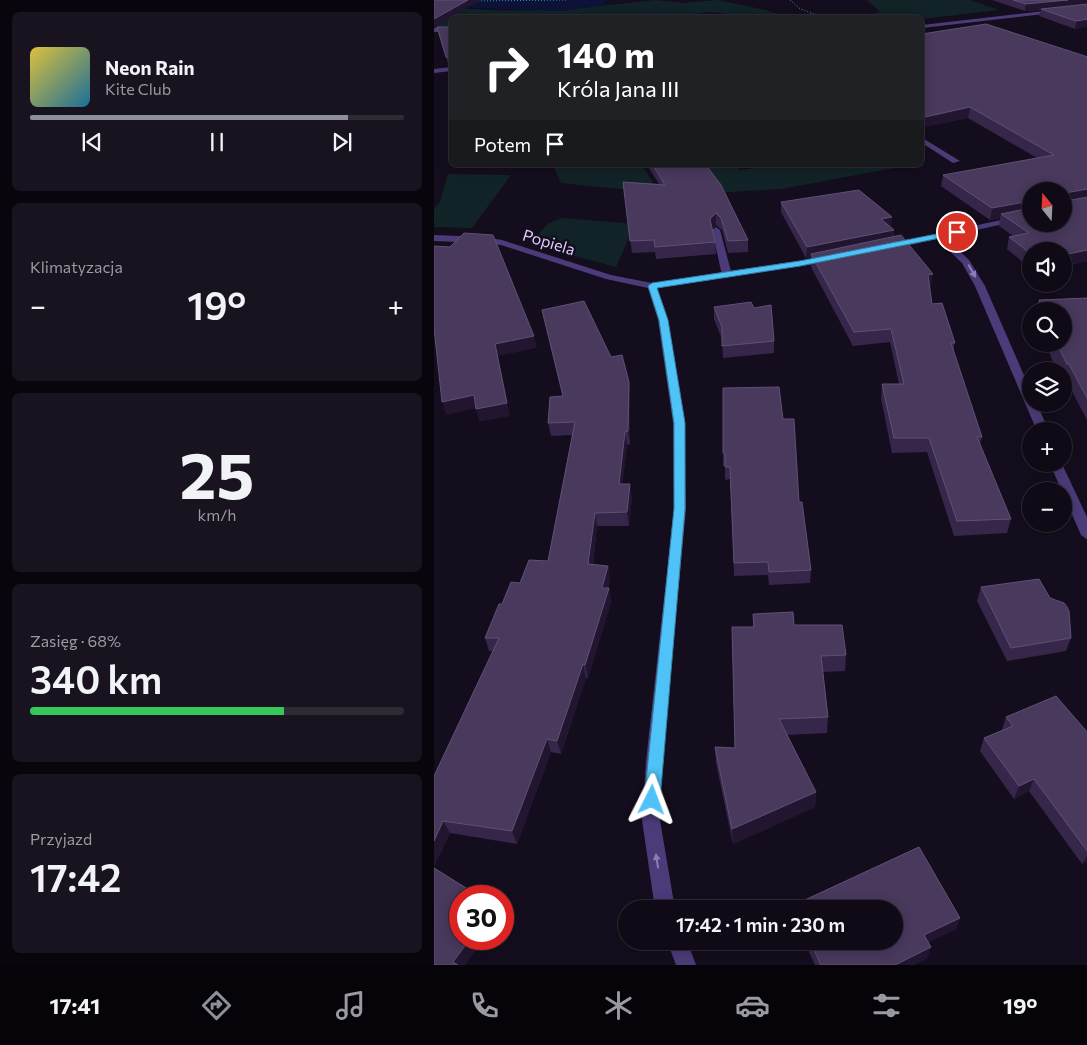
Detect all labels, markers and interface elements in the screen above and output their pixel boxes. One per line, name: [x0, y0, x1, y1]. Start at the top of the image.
text: 140 m: [557, 32, 655, 75]
icon: right: [474, 35, 539, 100]
text: Neon Rain: [105, 56, 195, 79]
text: Króla Jana III: [557, 75, 679, 102]
text: Kite Club: [105, 79, 171, 98]
icon: previous: [78, 128, 106, 156]
icon: pause: [203, 128, 231, 156]
icon: next: [328, 128, 356, 156]
icon: arrive: [541, 130, 569, 158]
text: Potem: [474, 133, 531, 156]
north arrow: [1022, 182, 1072, 232]
map controls: [1022, 182, 1072, 532]
pin: [936, 211, 978, 253]
icon: arrive: [943, 218, 971, 246]
street label: Popiela: [521, 225, 578, 258]
button: sound: [1022, 242, 1072, 292]
text: Klimatyzacja: [30, 257, 123, 276]
one-way arrow: [968, 264, 976, 279]
text: 19°: [187, 281, 246, 328]
text: −: [30, 288, 46, 322]
text: +: [388, 288, 404, 322]
button: search: [1022, 302, 1072, 352]
button: layers: [1022, 362, 1072, 412]
button: +: [1022, 422, 1072, 472]
text: 25: [180, 433, 254, 512]
button: −: [1022, 482, 1072, 532]
text: km/h: [198, 505, 236, 524]
text: Zasięg · 68%: [30, 631, 121, 650]
text: 340 km: [30, 655, 162, 702]
position arrow: [625, 773, 677, 825]
text: Przyjazd: [30, 829, 92, 848]
one-way arrow: [653, 852, 661, 868]
text: 17:42: [30, 853, 121, 900]
speed limit sign: 30: [449, 885, 514, 950]
text: 17:42 · 1 min · 230 m: [676, 913, 845, 936]
icon: directions: [199, 988, 234, 1023]
icon: music: [333, 988, 368, 1023]
icon: phone: [467, 988, 502, 1023]
icon: climate: [601, 988, 636, 1023]
icon: car: [735, 988, 770, 1023]
icon: filters: [869, 988, 904, 1023]
text: 17:41: [49, 992, 100, 1019]
text: 19°: [1003, 992, 1037, 1019]

